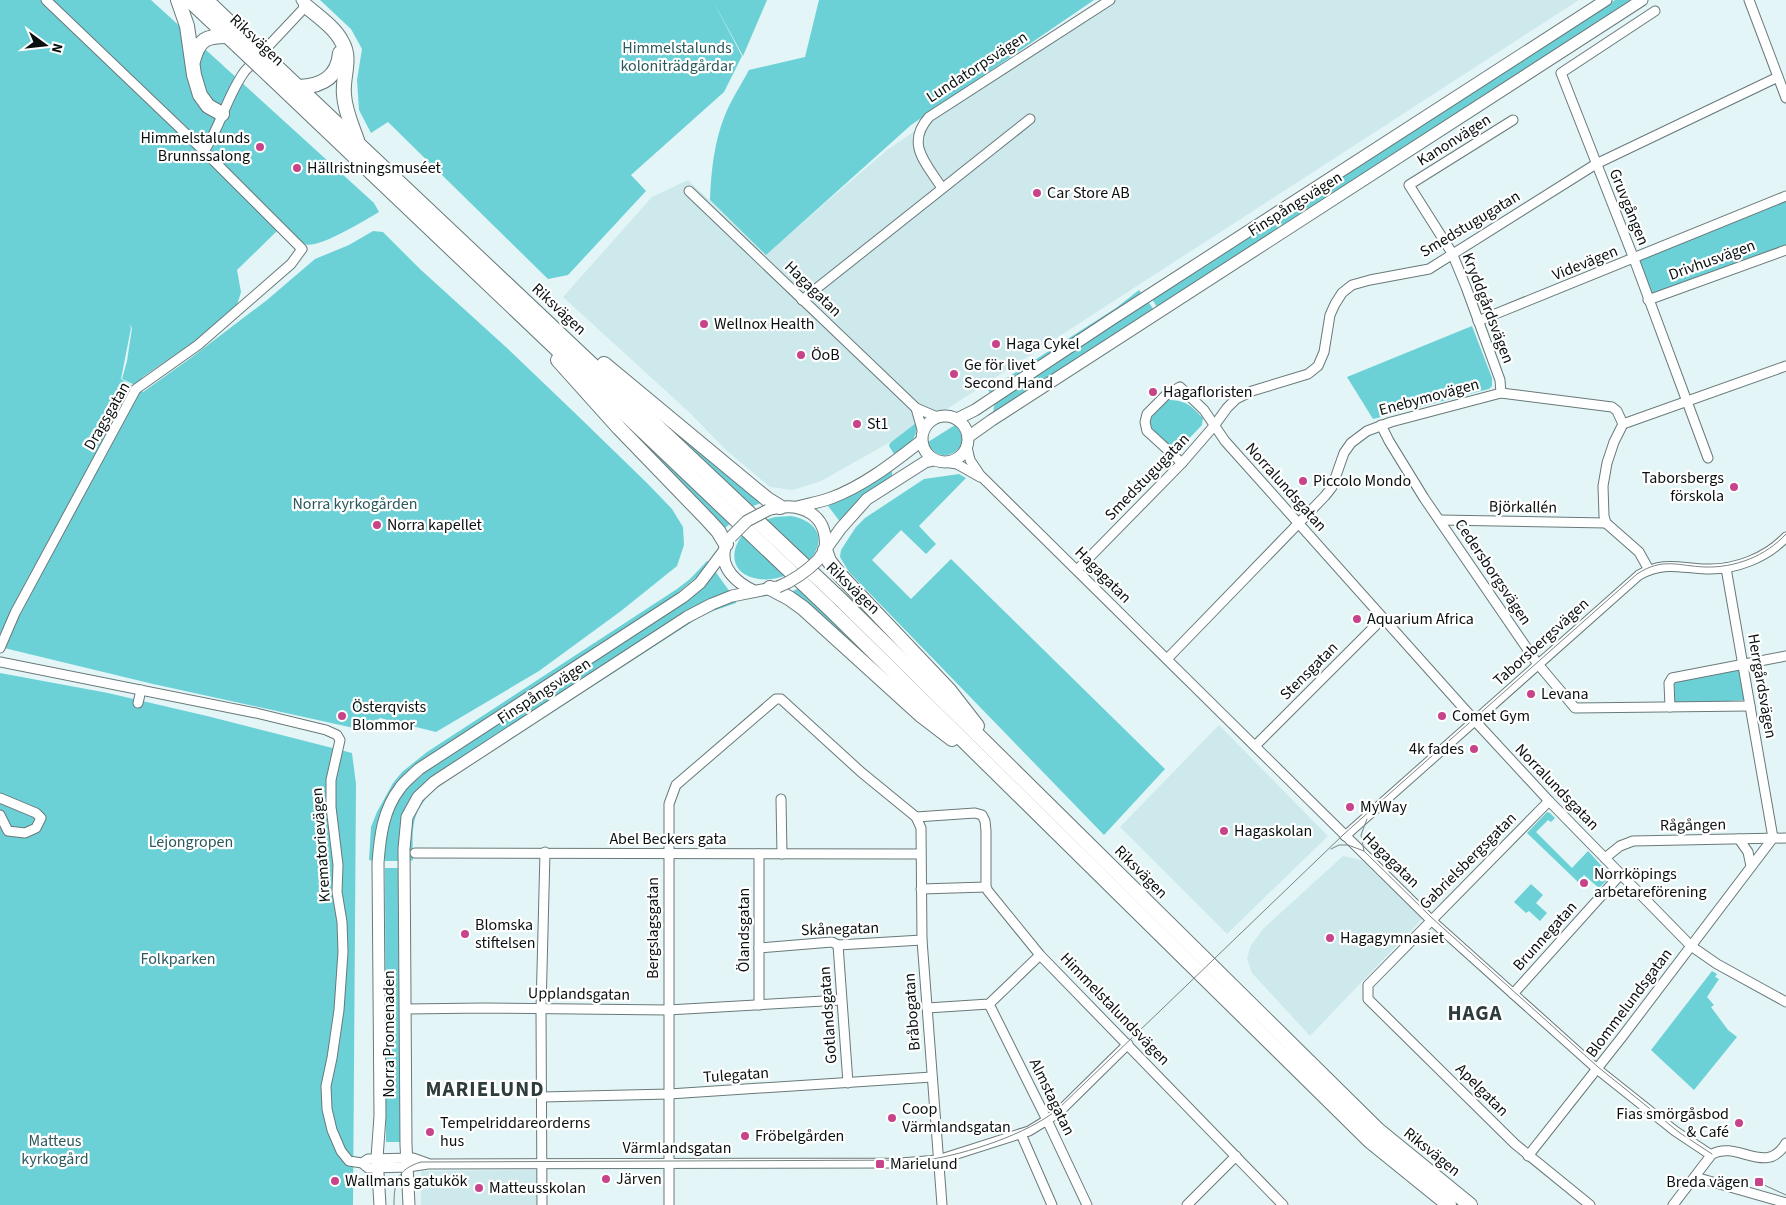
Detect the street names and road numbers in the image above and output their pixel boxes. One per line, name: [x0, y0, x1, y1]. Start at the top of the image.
street label: Riksvägen: [225, 9, 289, 71]
street label: Lundatorpsvägen: [922, 26, 1032, 108]
street label: Kanonvägen: [1413, 109, 1495, 171]
street label: Gruvgången: [1604, 165, 1654, 249]
street label: Finspångsvägen: [1244, 166, 1346, 242]
street label: Smedstugugatan: [1416, 185, 1524, 263]
street label: Drivhusvägen: [1666, 234, 1758, 286]
street label: Videvägen: [1549, 240, 1621, 286]
street label: Kryddgårdsvägen: [1457, 249, 1519, 367]
street label: Hagagatan: [779, 256, 847, 322]
street label: Riksvägen: [527, 278, 591, 340]
street label: Enebymovägen: [1376, 373, 1482, 421]
street label: Dragsgatan: [79, 378, 135, 454]
street label: Smedstugugatan: [1100, 429, 1194, 525]
street label: Norralundsgatan: [1240, 438, 1332, 536]
street label: Björkallén: [1489, 495, 1557, 519]
street label: Cedersborgsvägen: [1449, 515, 1537, 629]
street label: Hagagatan: [1070, 542, 1136, 608]
street label: Riksvägen: [821, 557, 885, 619]
street label: Taborsbergsvägen: [1488, 593, 1594, 691]
street label: Herrgårdsvägen: [1742, 632, 1782, 740]
street label: Stensgatan: [1275, 637, 1343, 705]
street label: Finspångsvägen: [493, 653, 595, 729]
street label: Norralundsgatan: [1510, 739, 1604, 835]
street label: Krematorievägen: [306, 787, 336, 903]
street label: Gabrielsbergsgatan: [1414, 807, 1522, 915]
street label: Rågången: [1660, 813, 1726, 837]
street label: Hagagatan: [1357, 827, 1425, 893]
street label: Abel Beckers gata: [609, 828, 727, 850]
street label: Riksvägen: [1109, 840, 1173, 904]
street label: Bergslagsgatan: [642, 877, 664, 979]
street label: Ölandsgatan: [733, 888, 755, 972]
street label: Brunnegatan: [1508, 897, 1582, 975]
street label: Skånegatan: [800, 917, 880, 941]
street label: Blommelundsgatan: [1581, 944, 1677, 1062]
street label: Himmelstalundsvägen: [1055, 948, 1175, 1070]
street label: Gotlandsgatan: [814, 966, 842, 1064]
street label: Norra Promenaden: [378, 970, 400, 1098]
street label: Bråbogatan: [898, 972, 926, 1052]
street label: Upplandsgatan: [528, 982, 630, 1006]
street label: Almstagatan: [1024, 1055, 1080, 1139]
street label: Apelgatan: [1450, 1058, 1514, 1122]
street label: Tulegatan: [702, 1062, 770, 1088]
street label: Riksvägen: [1399, 1122, 1465, 1182]
street label: Värmlandsgatan: [623, 1137, 731, 1159]

